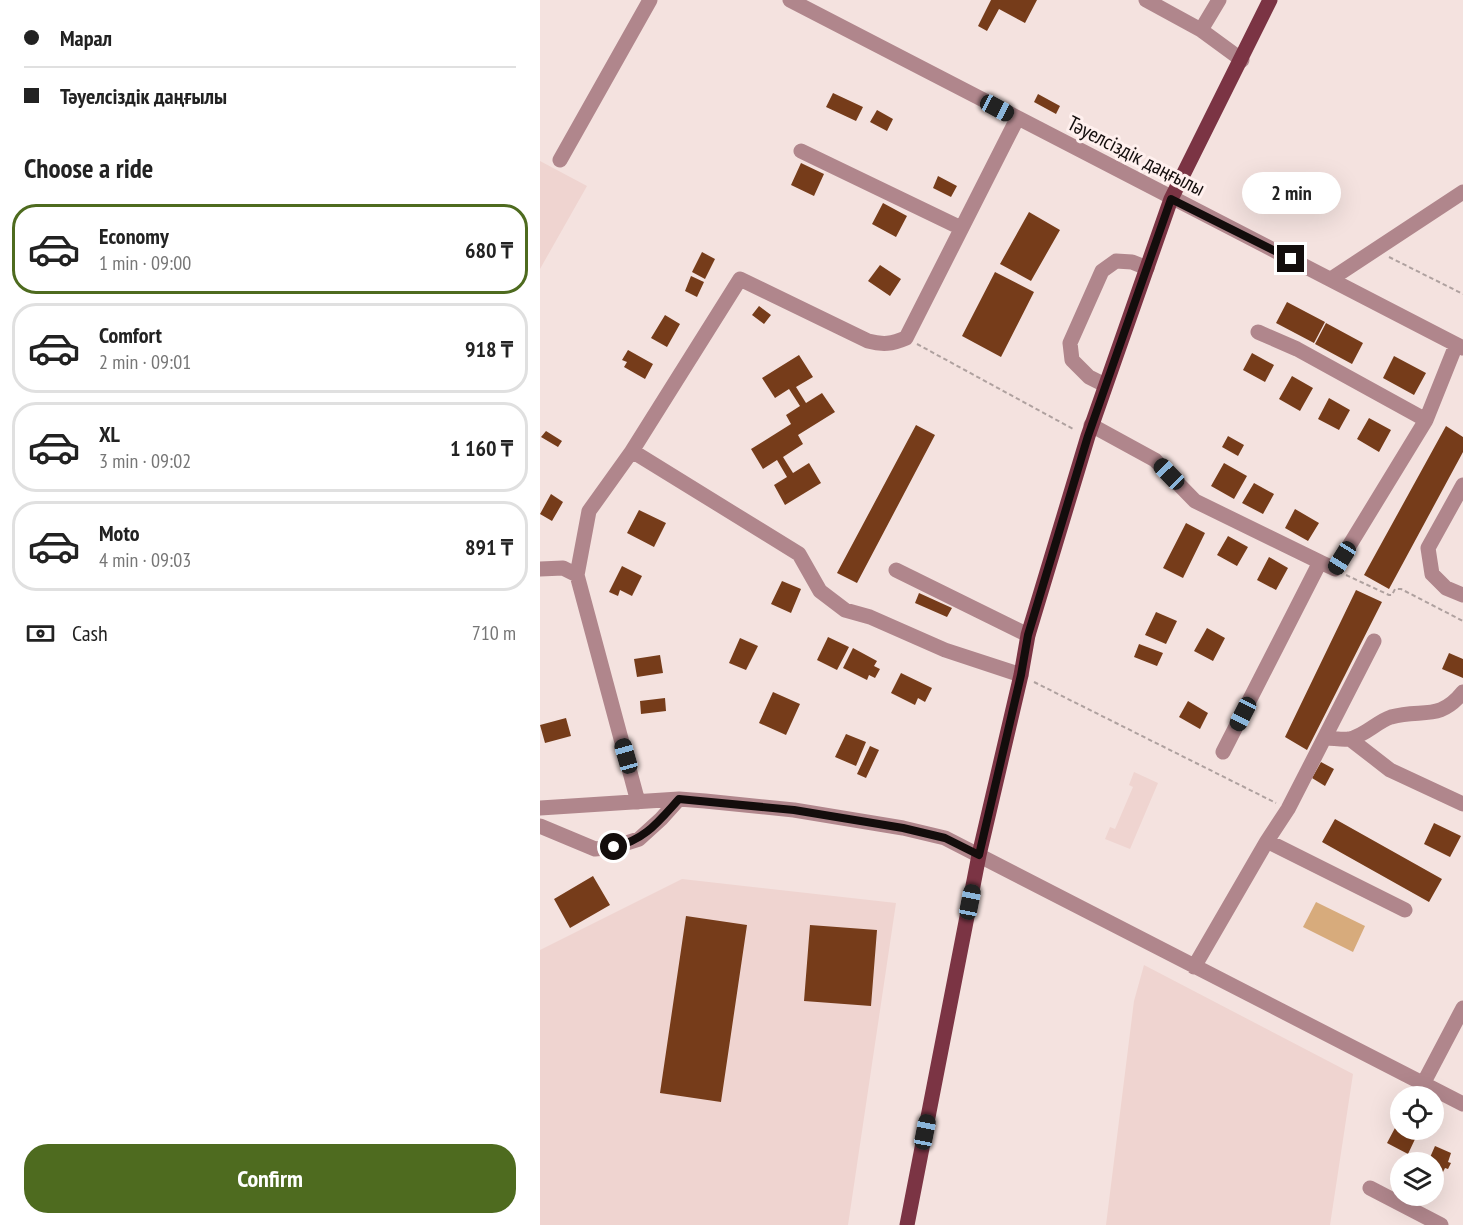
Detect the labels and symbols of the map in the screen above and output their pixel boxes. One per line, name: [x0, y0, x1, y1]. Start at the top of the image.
car: [977, 92, 1017, 124]
street label: Тәуелсіздік даңғылы: [1063, 109, 1210, 202]
callout: 2 min: [1242, 172, 1341, 214]
route end: [1277, 245, 1304, 272]
car: [1150, 455, 1188, 493]
car: [1325, 538, 1359, 578]
car: [1227, 694, 1259, 734]
car: [612, 736, 640, 776]
route start: [600, 833, 627, 860]
car: [958, 883, 982, 921]
car: [913, 1113, 937, 1151]

